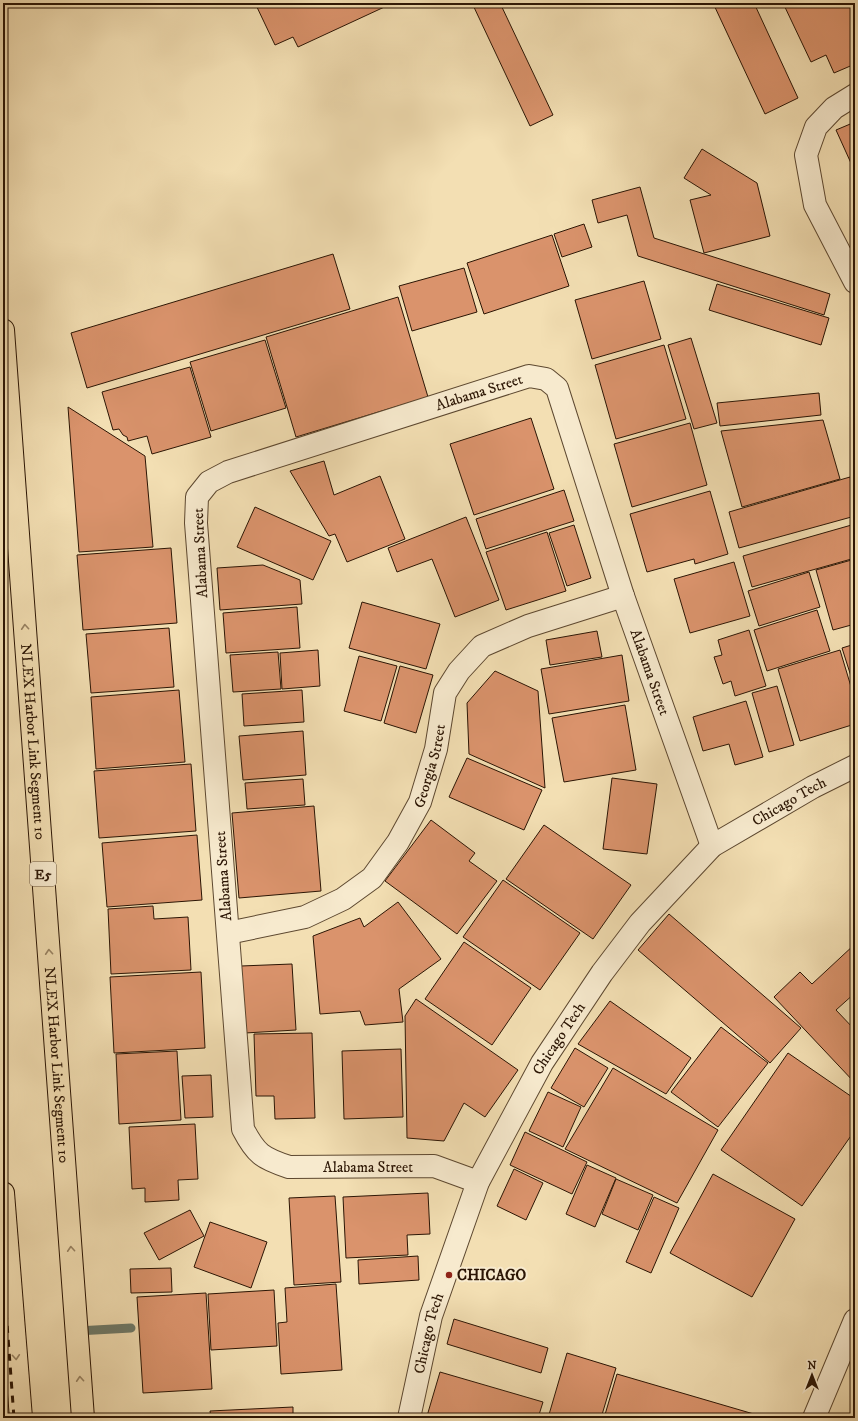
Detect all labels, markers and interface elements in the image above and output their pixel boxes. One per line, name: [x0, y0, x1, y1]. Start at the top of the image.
street label: Alabama Street: [433, 370, 525, 415]
street label: Alabama Street: [189, 507, 212, 598]
one-way arrow: [20, 624, 29, 630]
street label: Alabama Street: [626, 627, 674, 718]
street label: NLEX Harbor Link Segment 10: [16, 643, 49, 841]
street label: Georgia Street: [409, 723, 450, 812]
street label: Chicago Tech: [749, 773, 830, 831]
street label: Alabama Street: [211, 830, 236, 922]
road number: E5: [30, 862, 56, 886]
one-way arrow: [44, 949, 53, 955]
street label: NLEX Harbor Link Segment 10: [40, 966, 73, 1164]
street label: Chicago Tech: [528, 999, 590, 1078]
street label: Alabama Street: [323, 1158, 413, 1177]
one-way arrow: [66, 1246, 75, 1253]
place label: CHICAGO: [457, 1266, 526, 1285]
marker: CHICAGO: [444, 1270, 454, 1280]
street label: Chicago Tech: [410, 1290, 448, 1376]
one-way arrow: [11, 1354, 20, 1360]
north arrow: [792, 1355, 832, 1395]
text: N: [807, 1359, 817, 1373]
one-way arrow: [76, 1376, 85, 1382]

